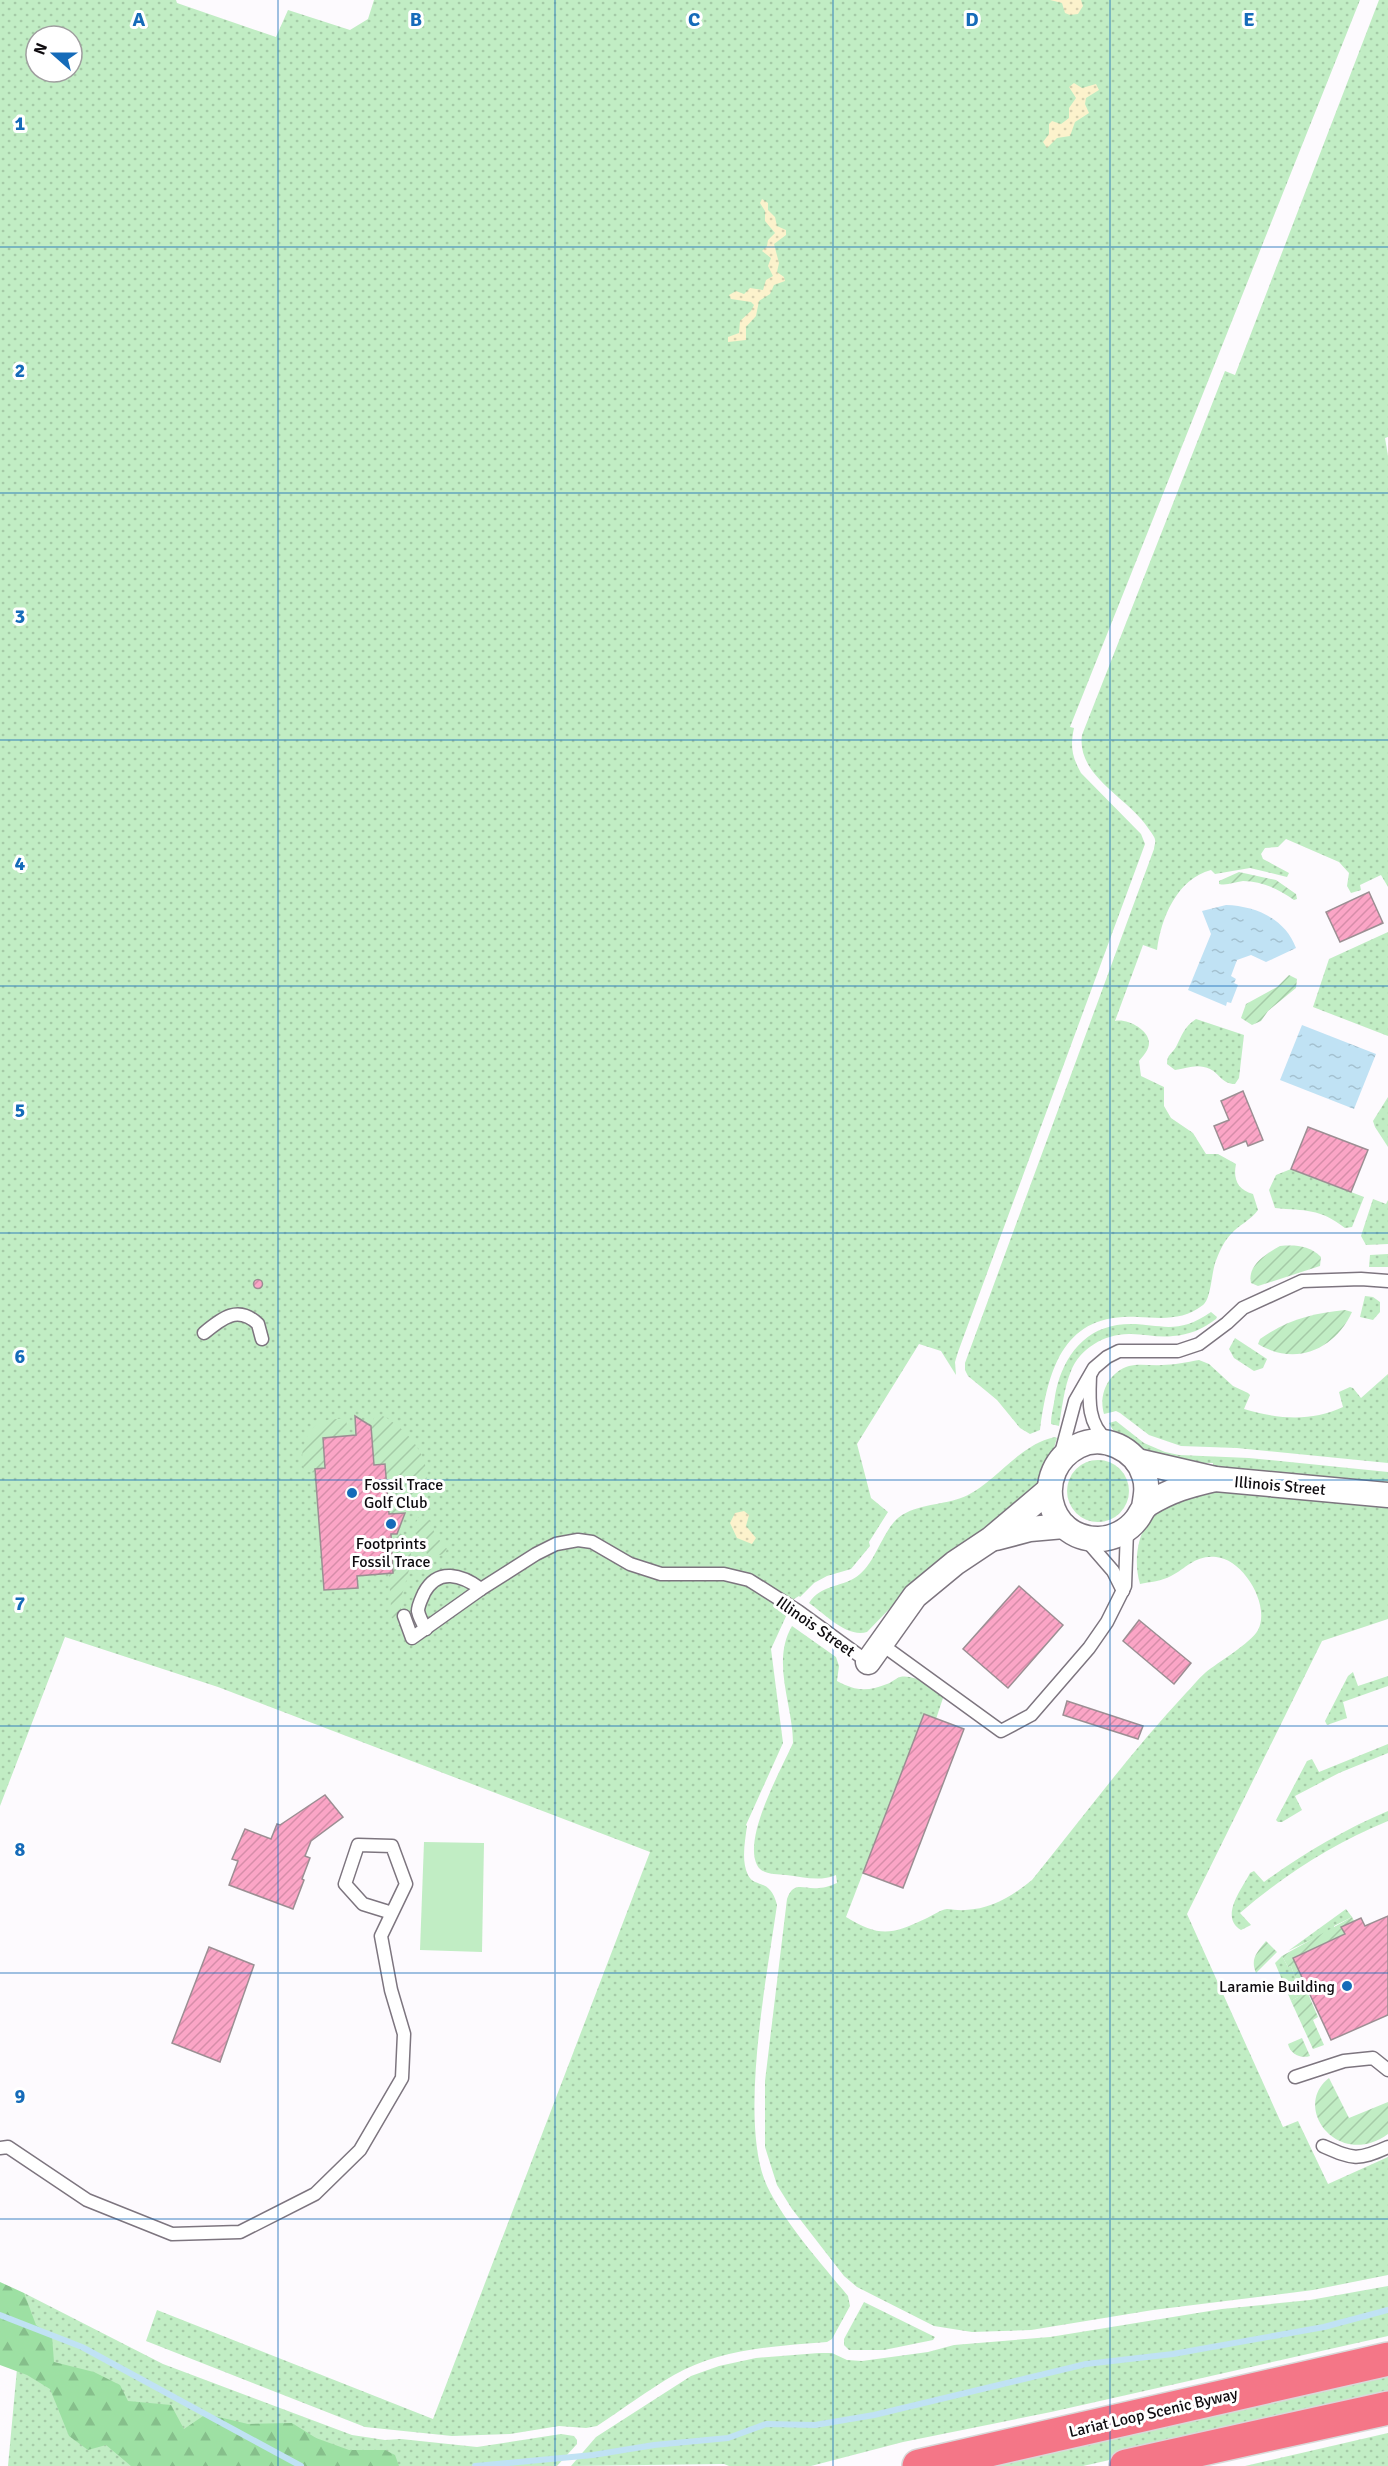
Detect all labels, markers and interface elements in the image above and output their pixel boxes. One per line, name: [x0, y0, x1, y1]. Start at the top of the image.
text: A: [133, 7, 146, 32]
text: B: [410, 7, 422, 32]
text: C: [688, 7, 700, 32]
text: D: [965, 7, 979, 32]
text: E: [1243, 7, 1255, 32]
north arrow: [24, 24, 84, 84]
text: N: [30, 40, 52, 58]
text: 1: [15, 111, 26, 136]
text: 2: [15, 358, 25, 383]
text: 3: [15, 604, 25, 629]
text: 4: [15, 851, 26, 876]
text: 5: [15, 1098, 25, 1123]
text: 6: [15, 1344, 26, 1369]
street label: Illinois Street: [1233, 1472, 1327, 1500]
place label: Fossil Trace Golf Club: [364, 1475, 443, 1513]
marker: Fossil Trace Golf Club: [345, 1486, 359, 1500]
marker: Footprints Fossil Trace: [384, 1517, 398, 1531]
place label: Footprints Fossil Trace: [351, 1534, 431, 1572]
text: 7: [15, 1591, 26, 1616]
street label: Illinois Street: [772, 1592, 859, 1662]
text: 8: [15, 1837, 26, 1862]
place label: Laramie Building: [1219, 1977, 1335, 1997]
marker: Laramie Building: [1340, 1979, 1354, 1993]
text: 9: [15, 2084, 26, 2109]
street label: Lariat Loop Scenic Byway: [1067, 2384, 1240, 2442]

